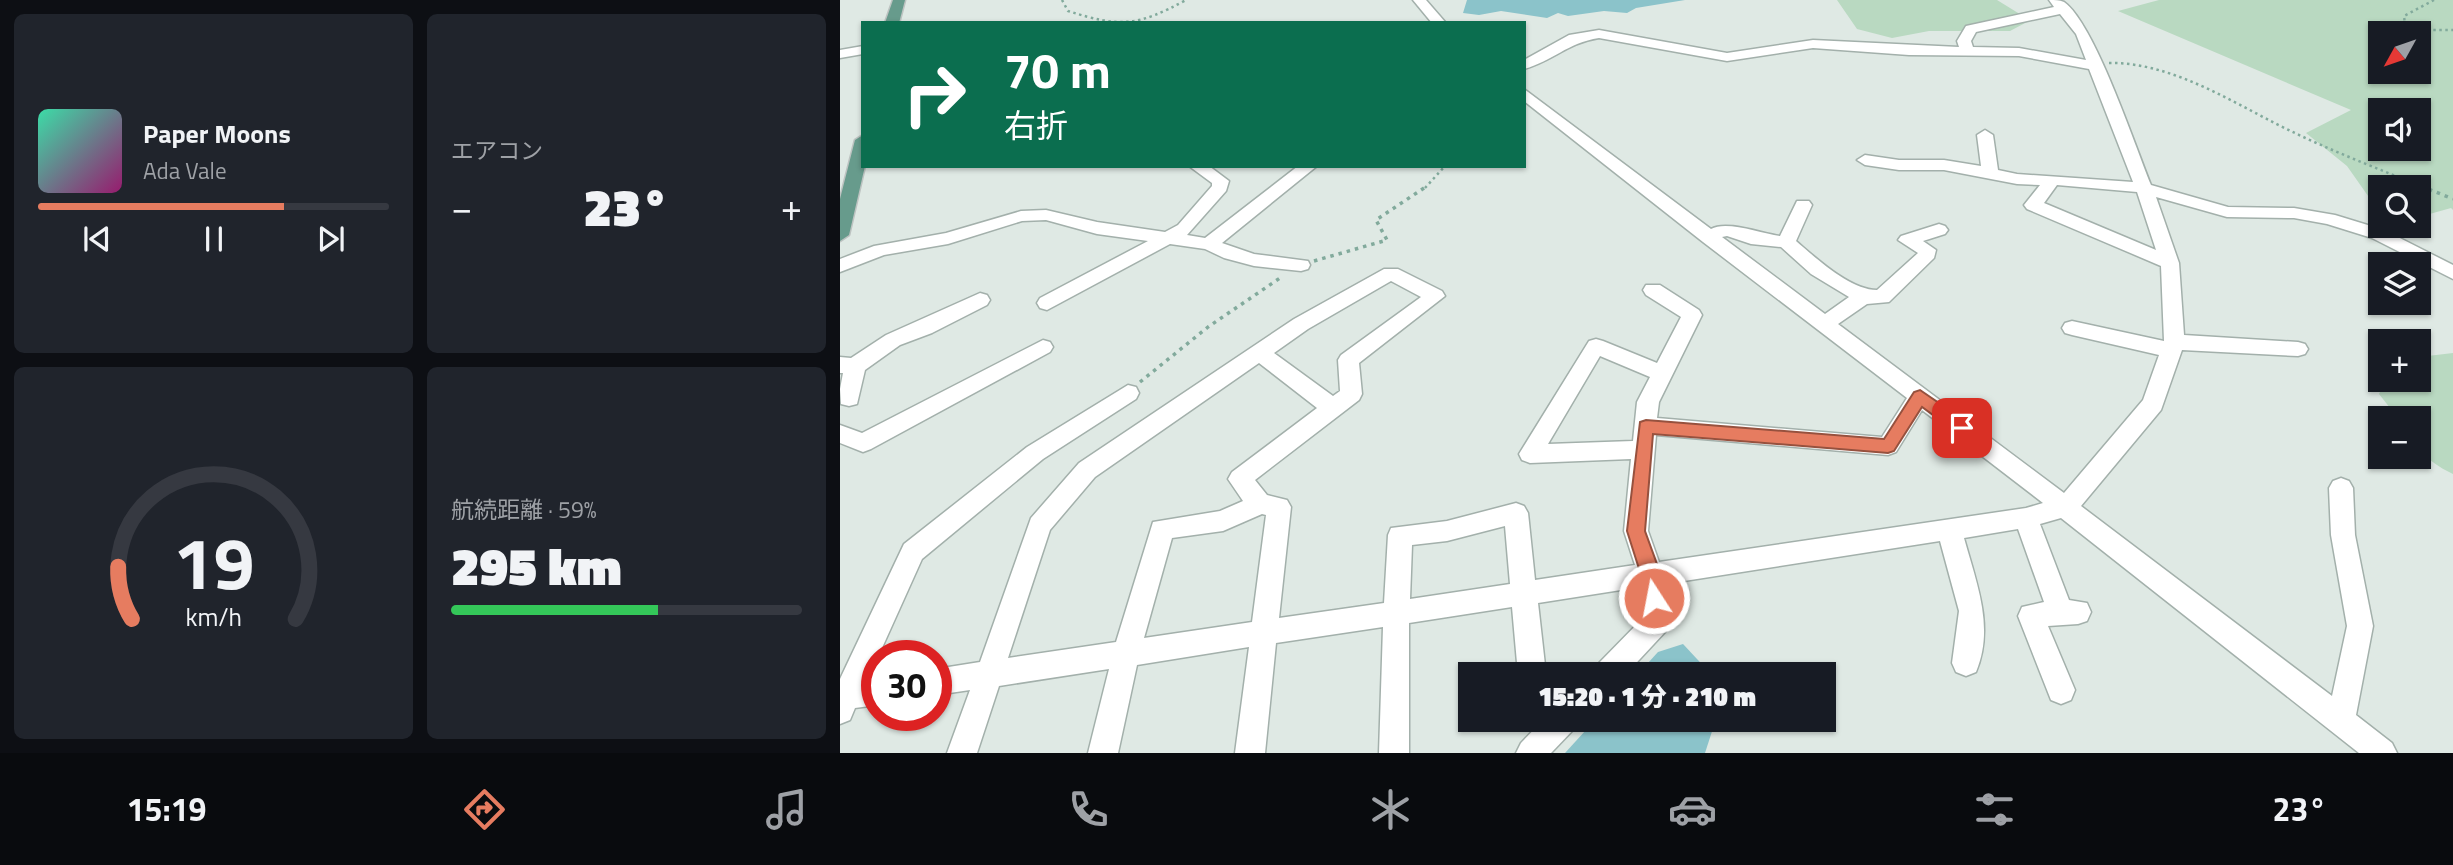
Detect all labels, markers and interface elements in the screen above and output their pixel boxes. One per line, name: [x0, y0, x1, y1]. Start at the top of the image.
north arrow: [2368, 21, 2431, 84]
map controls: [2368, 21, 2431, 469]
text: 70 m: [1004, 32, 1111, 107]
icon: right: [889, 49, 980, 140]
button: sound: [2368, 98, 2431, 161]
text: 右折: [1004, 101, 1068, 149]
text: Paper Moons: [143, 114, 291, 153]
text: エアコン: [451, 133, 543, 168]
text: Ada Vale: [143, 153, 227, 188]
text: 23°: [584, 167, 669, 246]
button: search: [2368, 175, 2431, 238]
text: −: [451, 178, 472, 236]
text: +: [781, 178, 802, 236]
icon: previous: [78, 220, 116, 258]
icon: pause: [195, 220, 233, 258]
icon: next: [312, 220, 350, 258]
button: layers: [2368, 252, 2431, 315]
button: +: [2368, 329, 2431, 392]
pin: [1932, 398, 1992, 458]
button: −: [2368, 406, 2431, 469]
icon: arrive: [1943, 409, 1981, 447]
text: 航続距離 · 59%: [451, 492, 597, 527]
text: 19: [173, 507, 254, 617]
text: 295 km: [451, 526, 622, 605]
position arrow: [1617, 561, 1691, 635]
text: km/h: [185, 598, 242, 636]
speed limit sign: 30: [861, 640, 952, 731]
text: 15:20 · 1 分 · 210 m: [1538, 677, 1756, 716]
text: 15:19: [127, 785, 206, 833]
icon: directions: [460, 785, 509, 834]
icon: music: [762, 785, 811, 834]
icon: phone: [1064, 785, 1113, 834]
icon: climate: [1366, 785, 1415, 834]
icon: car: [1668, 785, 1717, 834]
icon: filters: [1970, 785, 2019, 834]
text: 23°: [2273, 785, 2326, 833]

